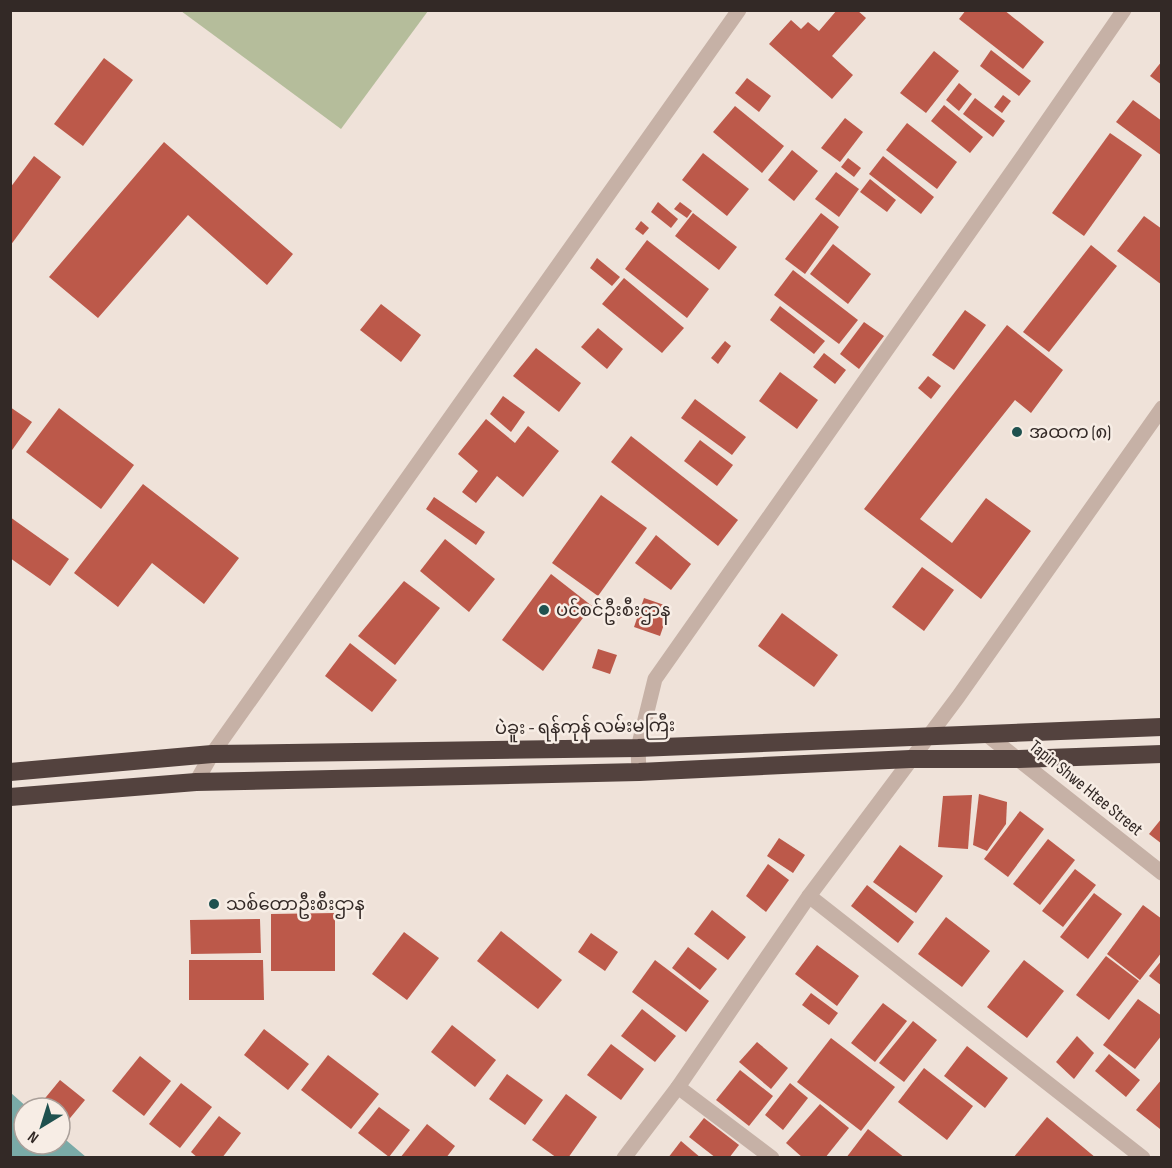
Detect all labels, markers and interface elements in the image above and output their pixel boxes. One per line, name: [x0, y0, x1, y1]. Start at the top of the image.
place label: အထက (၈): [1029, 422, 1111, 443]
marker: အထက (၈): [1010, 425, 1024, 439]
place label: ပင်စင်ဦးစီးဌာန: [556, 596, 671, 625]
marker: ပင်စင်ဦးစီးဌာန: [537, 603, 551, 617]
street label: ပဲခူး - ရန်ကုန် လမ်းမကြီး: [495, 711, 675, 743]
street label: Tapin Shwe Htee Street: [1025, 736, 1147, 840]
place label: သစ်တောဦးစီးဌာန: [226, 890, 365, 919]
marker: သစ်တောဦးစီးဌာန: [207, 897, 221, 911]
north arrow: [12, 1096, 72, 1156]
text: N: [24, 1127, 43, 1147]

